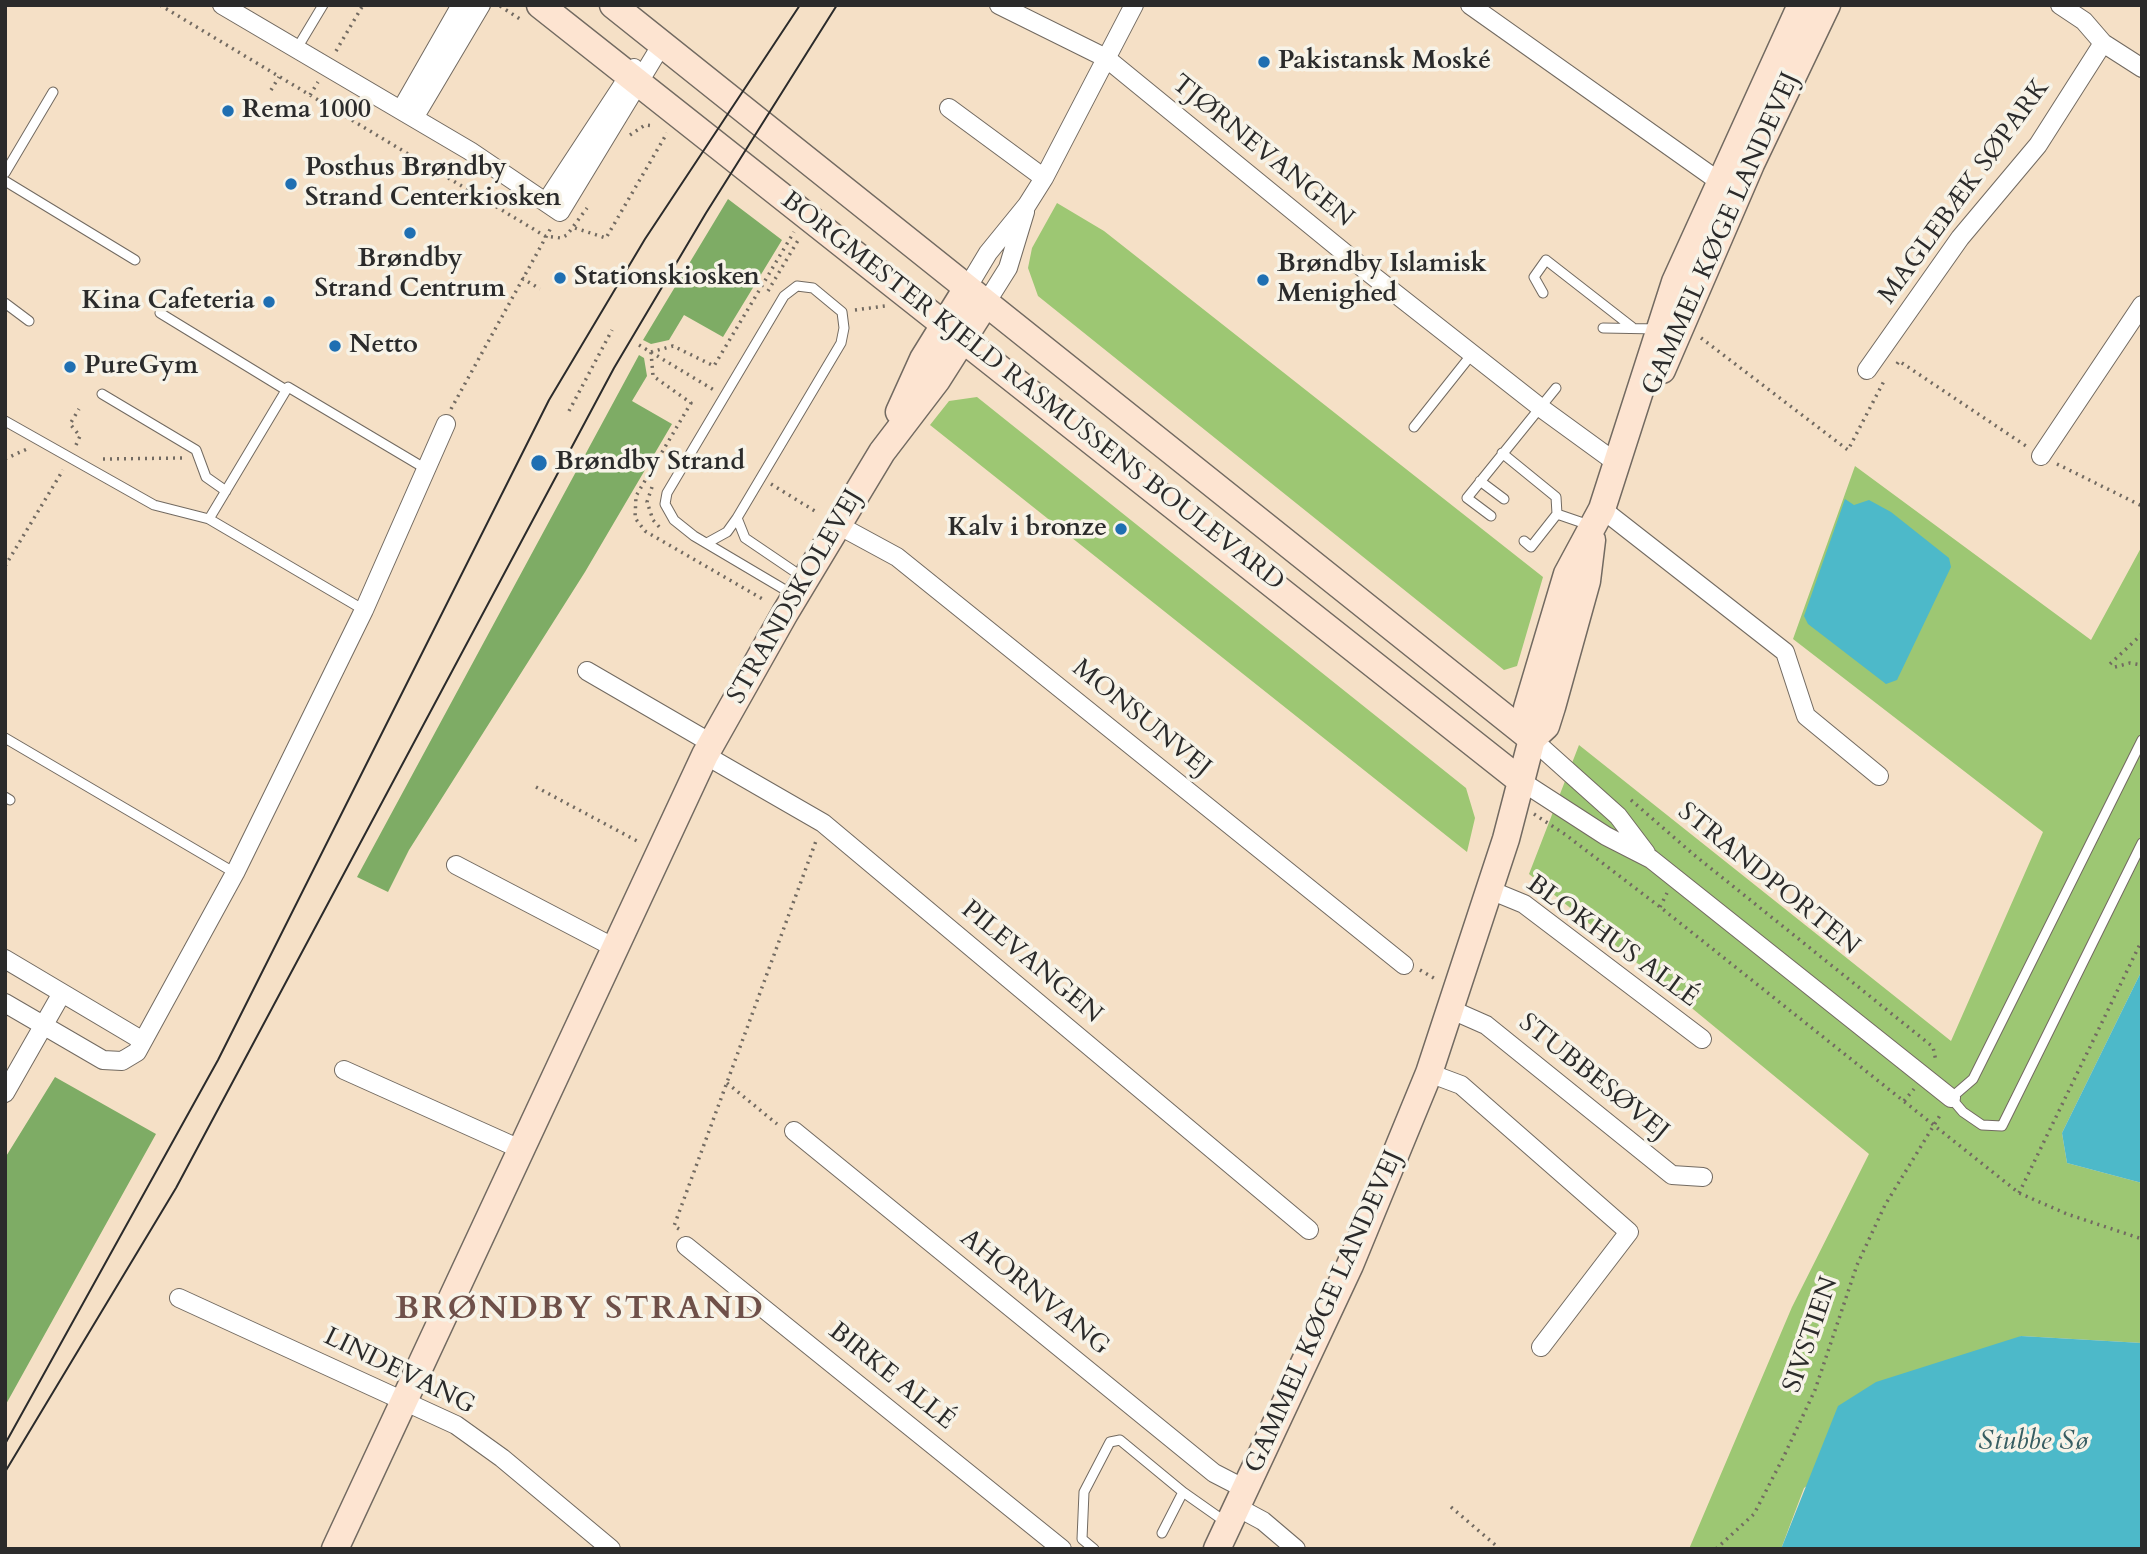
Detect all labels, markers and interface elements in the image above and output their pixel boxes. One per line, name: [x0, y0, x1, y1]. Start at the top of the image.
place label: Pakistansk Moské: [1278, 46, 1491, 78]
marker: Pakistansk Moské: [1256, 54, 1272, 70]
street label: GAMMEL KØGE LANDEVEJ: [1637, 68, 1807, 400]
street label: TJØRNEVANGEN: [1165, 69, 1359, 235]
street label: MAGLEBÆK SØPARK: [1873, 73, 2057, 311]
place label: Rema 1000: [242, 95, 371, 127]
marker: Rema 1000: [220, 103, 236, 119]
place label: Posthus Brøndby Strand Centerkiosken: [305, 153, 561, 214]
marker: Posthus Brøndby Strand Centerkiosken: [283, 176, 299, 192]
street label: BORGMESTER KJELD RASMUSSENS BOULEVARD: [774, 186, 1290, 598]
marker: Brøndby Strand Centrum: [402, 225, 418, 241]
place label: Brøndby Strand Centrum: [314, 244, 506, 306]
place label: Brøndby Islamisk Menighed: [1277, 249, 1487, 310]
place label: Stationskiosken: [574, 262, 760, 294]
marker: Stationskiosken: [552, 270, 568, 286]
marker: Brøndby Islamisk Menighed: [1255, 272, 1271, 288]
place label: Kina Cafeteria: [82, 286, 255, 318]
marker: Kina Cafeteria: [261, 294, 277, 310]
place label: Netto: [349, 330, 418, 362]
marker: Netto: [327, 338, 343, 354]
place label: PureGym: [84, 351, 198, 383]
marker: PureGym: [62, 359, 78, 375]
place label: Brøndby Strand: [555, 447, 745, 479]
marker: Brøndby Strand: [529, 453, 549, 473]
street label: STRANDSKOLEVEJ: [722, 484, 870, 710]
place label: Kalv i bronze: [947, 513, 1107, 545]
marker: Kalv i bronze: [1113, 521, 1129, 537]
street label: MONSUNVEJ: [1065, 654, 1217, 784]
street label: STRANDPORTEN: [1671, 797, 1865, 963]
street label: BLOKHUS ALLÉ: [1520, 869, 1704, 1015]
street label: PILEVANGEN: [954, 895, 1108, 1031]
street label: STUBBESØVEJ: [1512, 1008, 1674, 1148]
street label: GAMMEL KØGE LANDEVEJ: [1240, 1146, 1410, 1478]
street label: AHORNVANG: [953, 1223, 1115, 1363]
street label: SIVSTIEN: [1778, 1273, 1846, 1397]
district label: BRØNDBY STRAND: [397, 1290, 763, 1330]
street label: BIRKE ALLÉ: [822, 1317, 960, 1437]
street label: LINDEVANG: [318, 1322, 480, 1422]
water label: Stubbe Sø: [1978, 1426, 2088, 1460]

